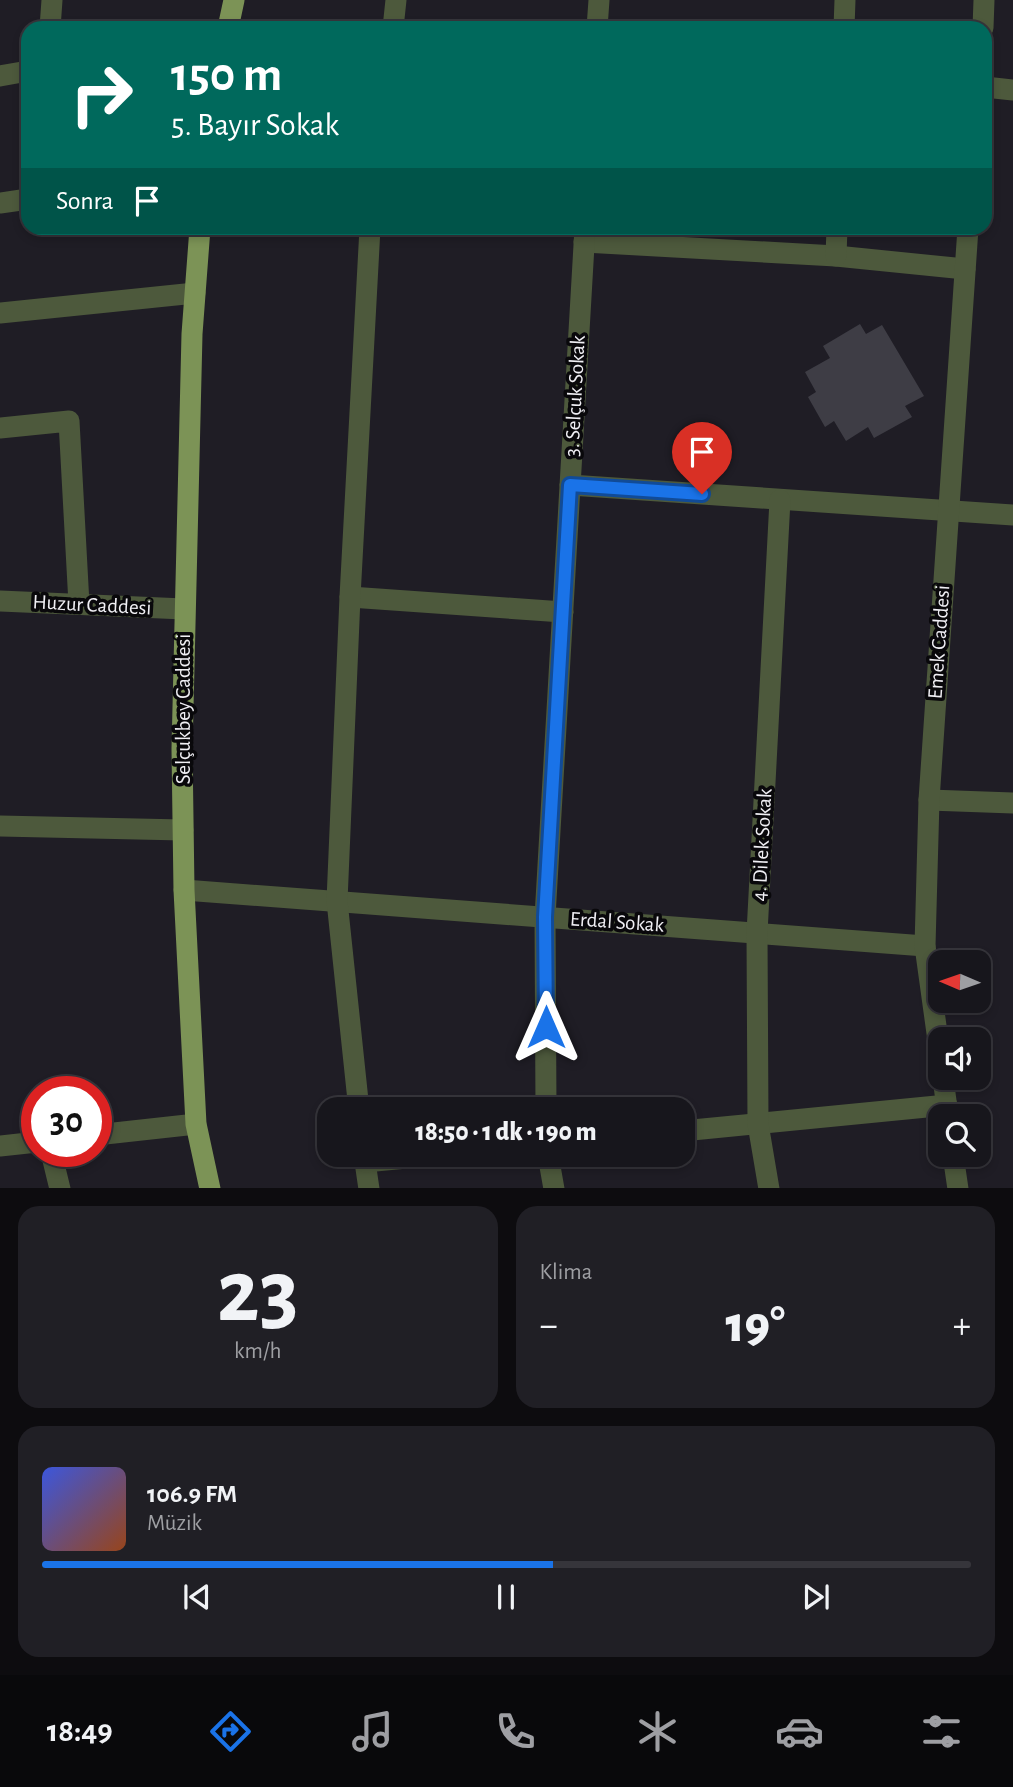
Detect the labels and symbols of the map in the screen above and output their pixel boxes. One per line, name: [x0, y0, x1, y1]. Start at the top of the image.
street label: 3. Selçuk Sokak: [561, 334, 589, 457]
pin: [672, 422, 732, 494]
street label: Emek Caddesi: [925, 584, 953, 700]
street label: Huzur Caddesi: [32, 591, 152, 619]
street label: Selçukbey Caddesi: [173, 634, 194, 784]
street label: 4. Dilek Sokak: [749, 788, 775, 902]
street label: Erdal Sokak: [569, 908, 665, 936]
north arrow: [928, 950, 990, 1013]
position arrow: [509, 990, 583, 1064]
speed limit sign: 30: [21, 1076, 112, 1167]

